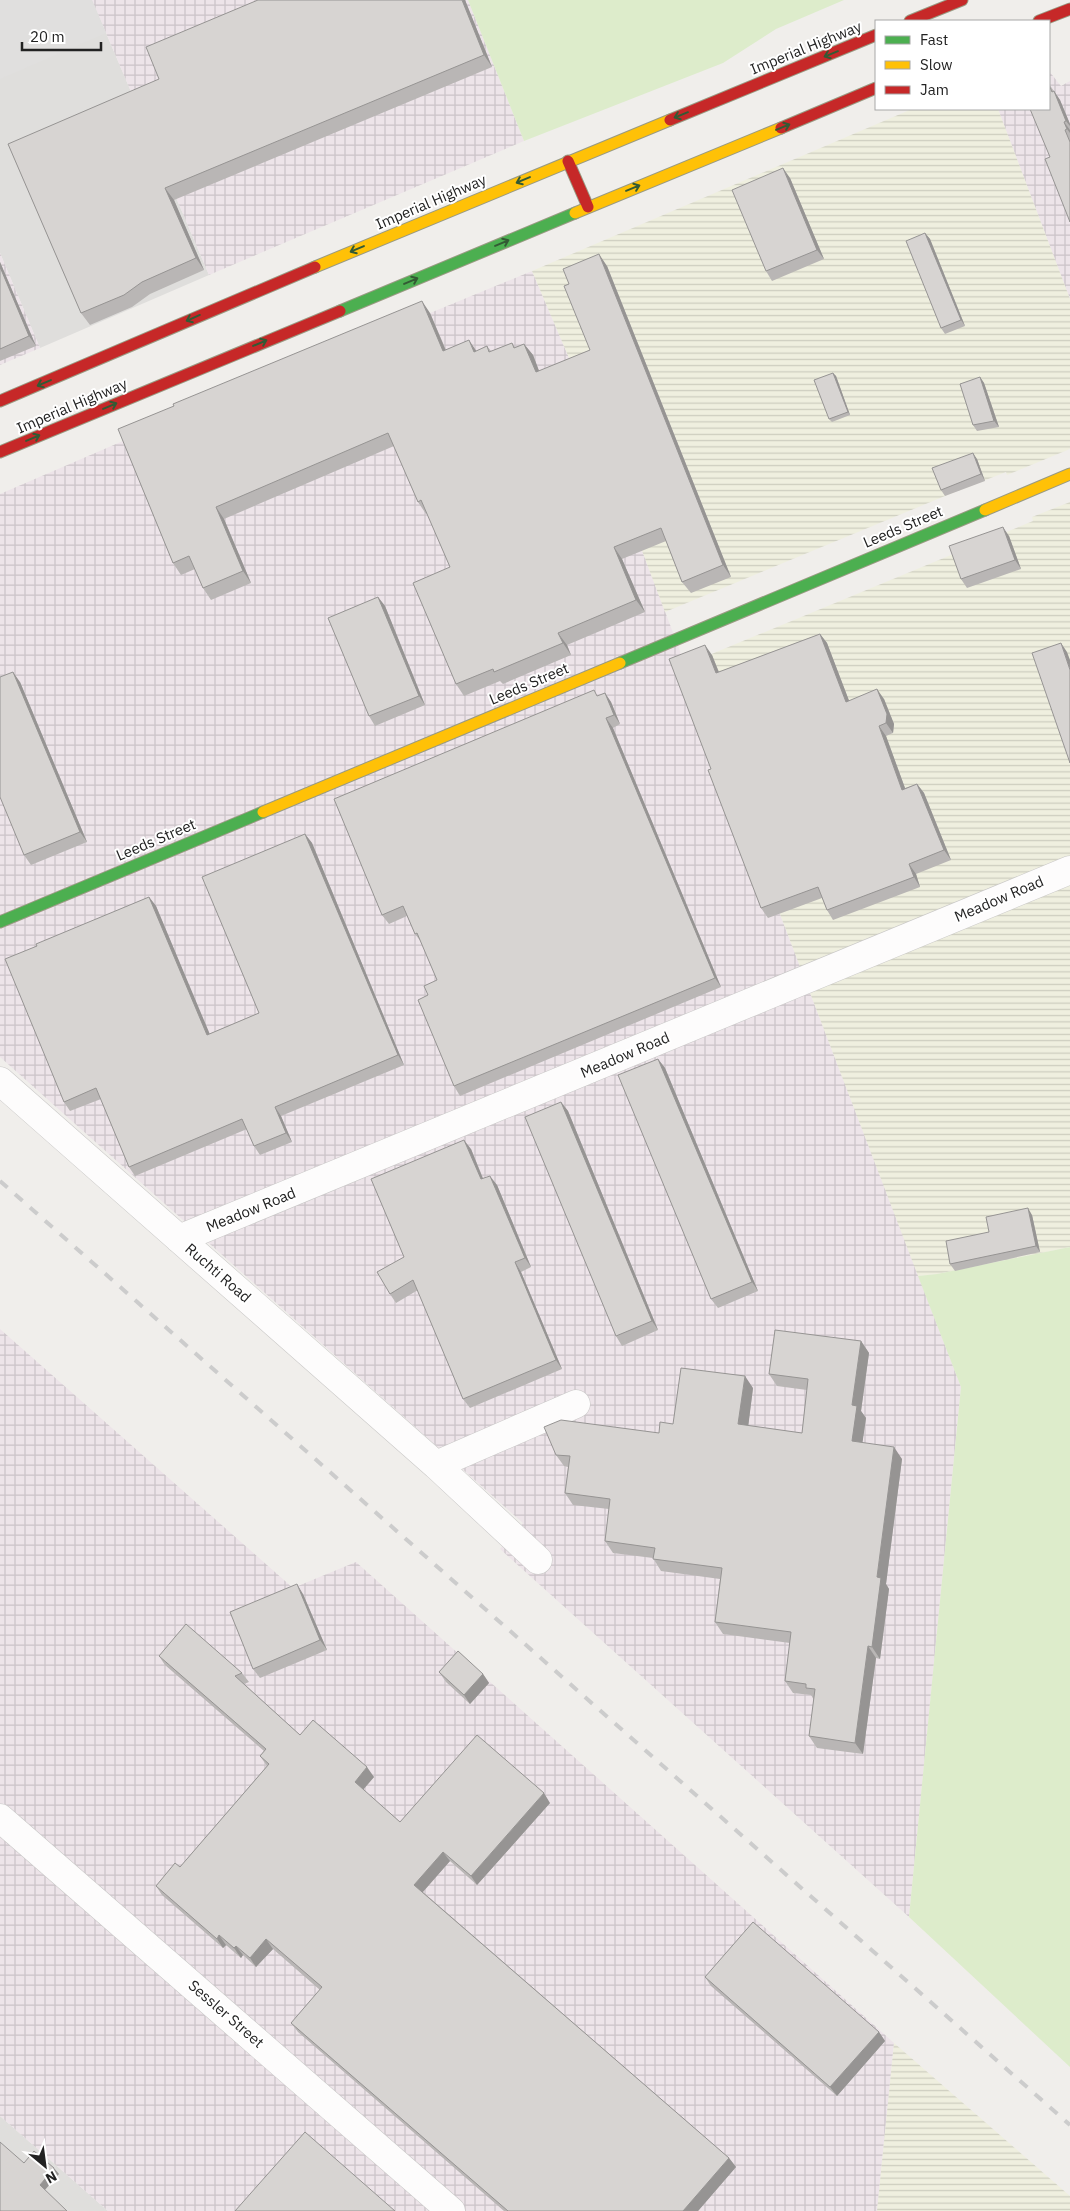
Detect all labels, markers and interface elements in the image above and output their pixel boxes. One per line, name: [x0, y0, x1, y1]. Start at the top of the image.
street label: Imperial Highway: [747, 16, 865, 79]
scale bar: [22, 20, 101, 52]
legend: [875, 20, 1050, 110]
text: 20 m: [30, 27, 65, 46]
text: Fast: [920, 30, 948, 49]
one-way arrow: [824, 49, 839, 59]
text: Slow: [920, 55, 953, 74]
text: Jam: [920, 80, 949, 99]
one-way arrow: [674, 111, 689, 121]
one-way arrow: [775, 121, 790, 131]
street label: Imperial Highway: [373, 169, 489, 233]
one-way arrow: [516, 176, 531, 185]
one-way arrow: [625, 183, 640, 193]
one-way arrow: [494, 237, 509, 246]
one-way arrow: [350, 245, 365, 254]
one-way arrow: [403, 275, 418, 284]
one-way arrow: [186, 314, 201, 324]
one-way arrow: [253, 338, 268, 347]
street label: Imperial Highway: [14, 373, 130, 437]
one-way arrow: [37, 378, 52, 388]
one-way arrow: [103, 400, 118, 409]
one-way arrow: [25, 433, 40, 443]
street label: Leeds Street: [860, 501, 945, 552]
street label: Leeds Street: [486, 658, 571, 709]
street label: Leeds Street: [113, 814, 198, 865]
street label: Meadow Road: [951, 871, 1046, 926]
street label: Meadow Road: [577, 1027, 672, 1082]
street label: Meadow Road: [203, 1183, 298, 1236]
street label: Ruchti Road: [181, 1239, 255, 1306]
street label: Sessler Street: [185, 1976, 268, 2052]
north arrow: [20, 2141, 70, 2191]
text: N: [43, 2167, 60, 2188]

